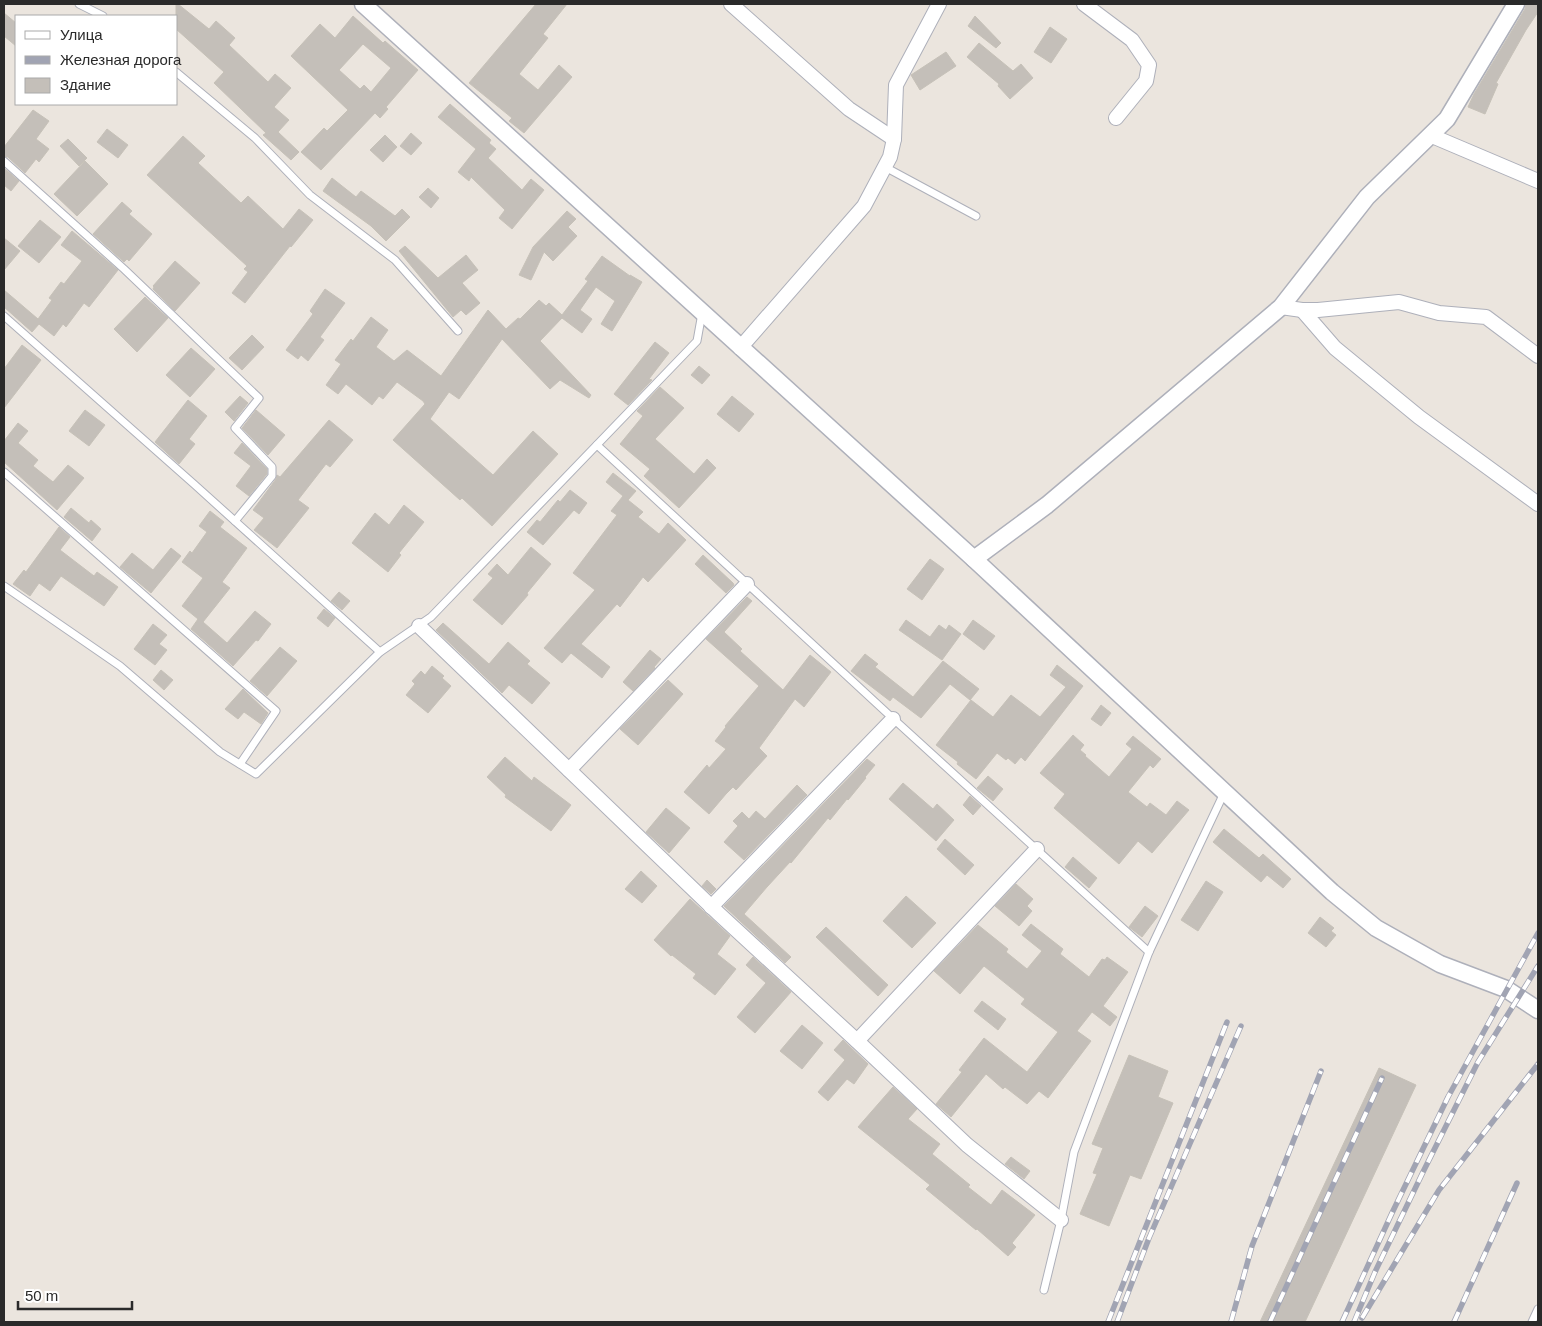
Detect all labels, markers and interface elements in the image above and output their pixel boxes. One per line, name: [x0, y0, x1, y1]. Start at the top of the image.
legend: [15, 15, 178, 105]
text: Улица: [60, 26, 103, 43]
text: Железная дорога: [60, 51, 182, 68]
text: Здание: [60, 76, 111, 93]
scale bar: [18, 1278, 131, 1310]
text: 50 m: [25, 1287, 58, 1304]

